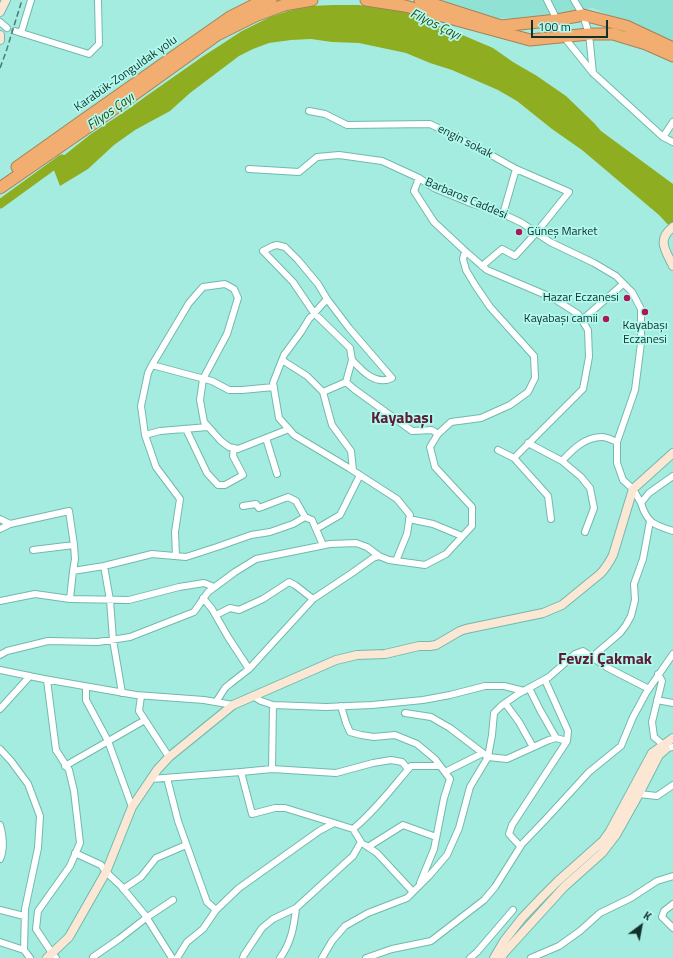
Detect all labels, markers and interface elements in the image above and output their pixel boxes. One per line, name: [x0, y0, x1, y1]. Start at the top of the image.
water label: Filyos Çayı: [407, 6, 463, 44]
scale bar: [533, 12, 610, 38]
text: 100 m: [538, 17, 571, 36]
street label: Karabük-Zonguldak yolu: [72, 33, 180, 115]
water label: Filyos Çayı: [84, 90, 138, 134]
street label: engin sokak: [435, 122, 495, 162]
street label: Barbaros Caddesi: [423, 175, 509, 223]
place label: Güneş Market: [527, 225, 598, 239]
marker: Güneş Market: [514, 227, 524, 237]
place label: Hazar Eczanesi: [543, 291, 619, 305]
marker: Hazar Eczanesi: [622, 293, 632, 303]
marker: Kayabaşı Eczanesi: [640, 307, 650, 317]
place label: Kayabaşı camii: [524, 312, 598, 326]
marker: Kayabaşı camii: [601, 314, 611, 324]
place label: Kayabaşı Eczanesi: [622, 319, 668, 347]
district label: Kayabaşı: [371, 409, 433, 429]
district label: Fevzi Çakmak: [558, 650, 652, 670]
north arrow: [621, 906, 661, 946]
text: K: [640, 907, 654, 924]

